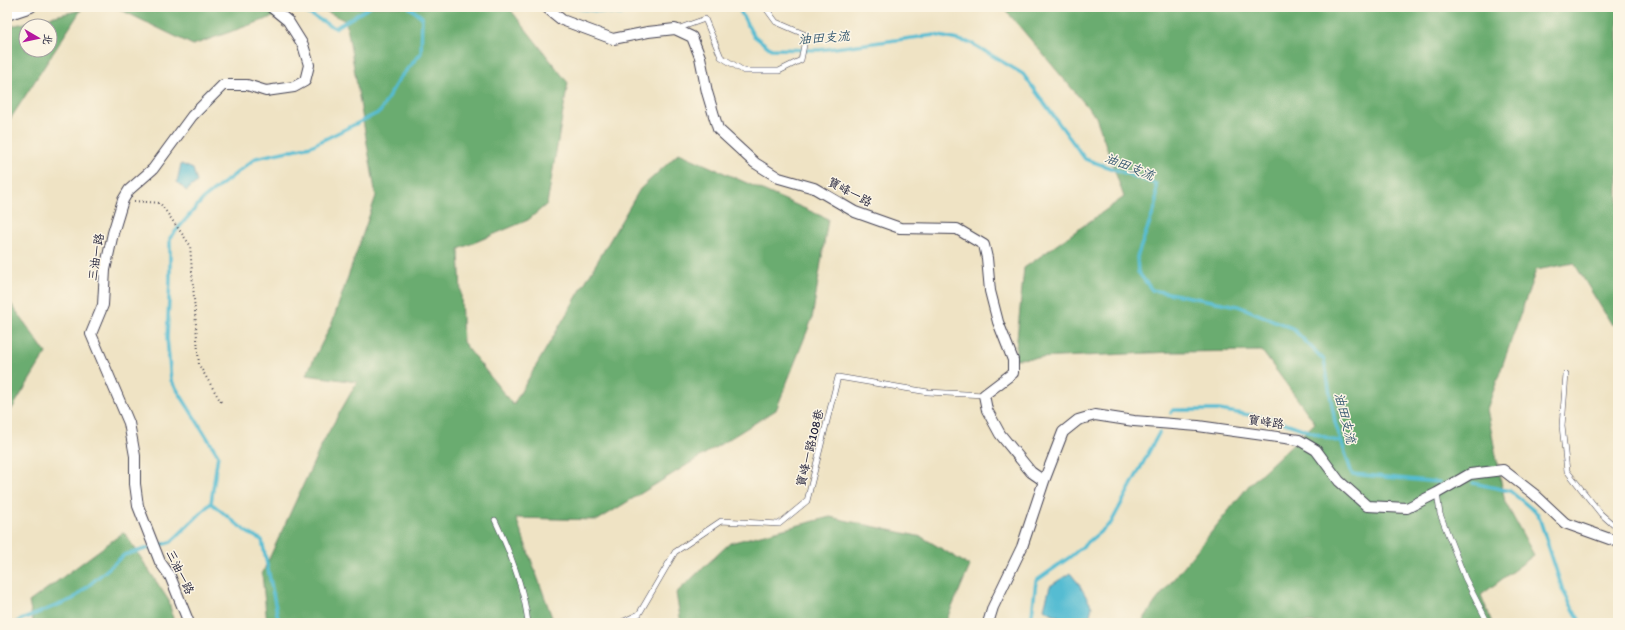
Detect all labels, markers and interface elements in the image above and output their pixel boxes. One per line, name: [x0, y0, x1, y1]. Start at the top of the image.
north arrow: [18, 18, 58, 58]
water label: 油田支流: [798, 28, 851, 47]
text: 北: [40, 33, 55, 46]
water label: 油田支流: [1103, 150, 1158, 184]
street label: 寶峰一路: [826, 175, 874, 209]
street label: 三油一路: [85, 232, 107, 282]
water label: 油田支流: [1332, 391, 1359, 446]
street label: 寶峰一路108巷: [794, 408, 826, 488]
street label: 寶峰路: [1247, 413, 1285, 431]
street label: 三油一路: [163, 547, 197, 597]

